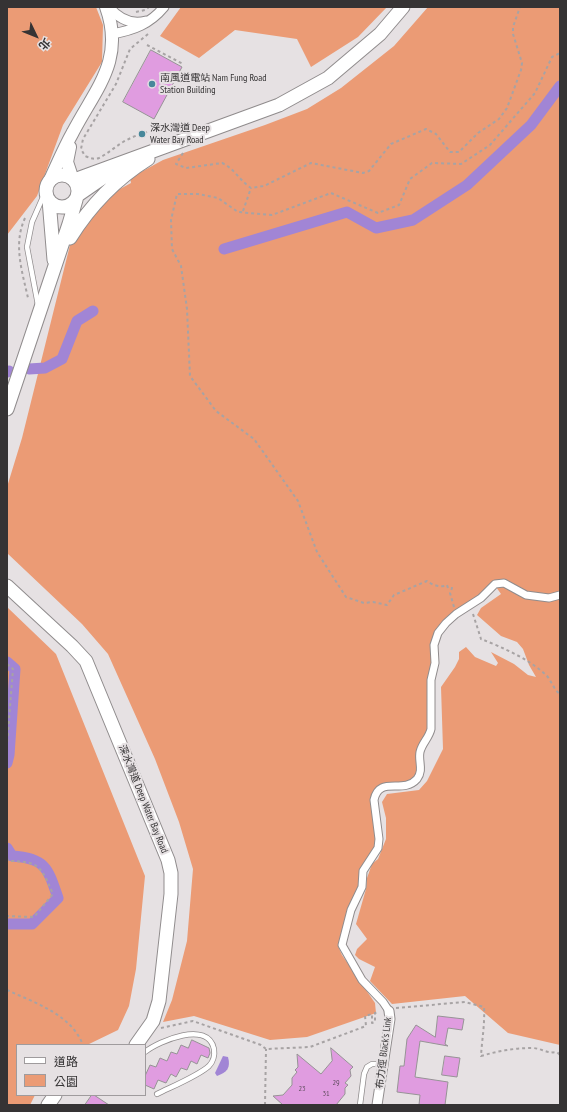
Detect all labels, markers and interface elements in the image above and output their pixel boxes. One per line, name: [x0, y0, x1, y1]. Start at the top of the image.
north arrow: [16, 16, 56, 56]
text: 北: [36, 35, 54, 53]
place label: 南風道電站 Nam Fung Road Station Building: [160, 72, 266, 96]
marker: 南風道電站 Nam Fung Road Station Building: [147, 79, 157, 89]
place label: 深水灣道 Deep Water Bay Road: [150, 122, 210, 146]
marker: 深水灣道 Deep Water Bay Road: [137, 129, 147, 139]
street label: 深水灣道 Deep Water Bay Road: [116, 743, 170, 855]
street label: 布力徑 Black's Link: [374, 1017, 394, 1089]
legend: [16, 1044, 146, 1096]
text: 道路: [54, 1054, 78, 1069]
text: 公園: [54, 1074, 78, 1089]
house number: 29: [332, 1078, 340, 1088]
house number: 23: [298, 1084, 306, 1094]
house number: 31: [322, 1089, 330, 1099]

